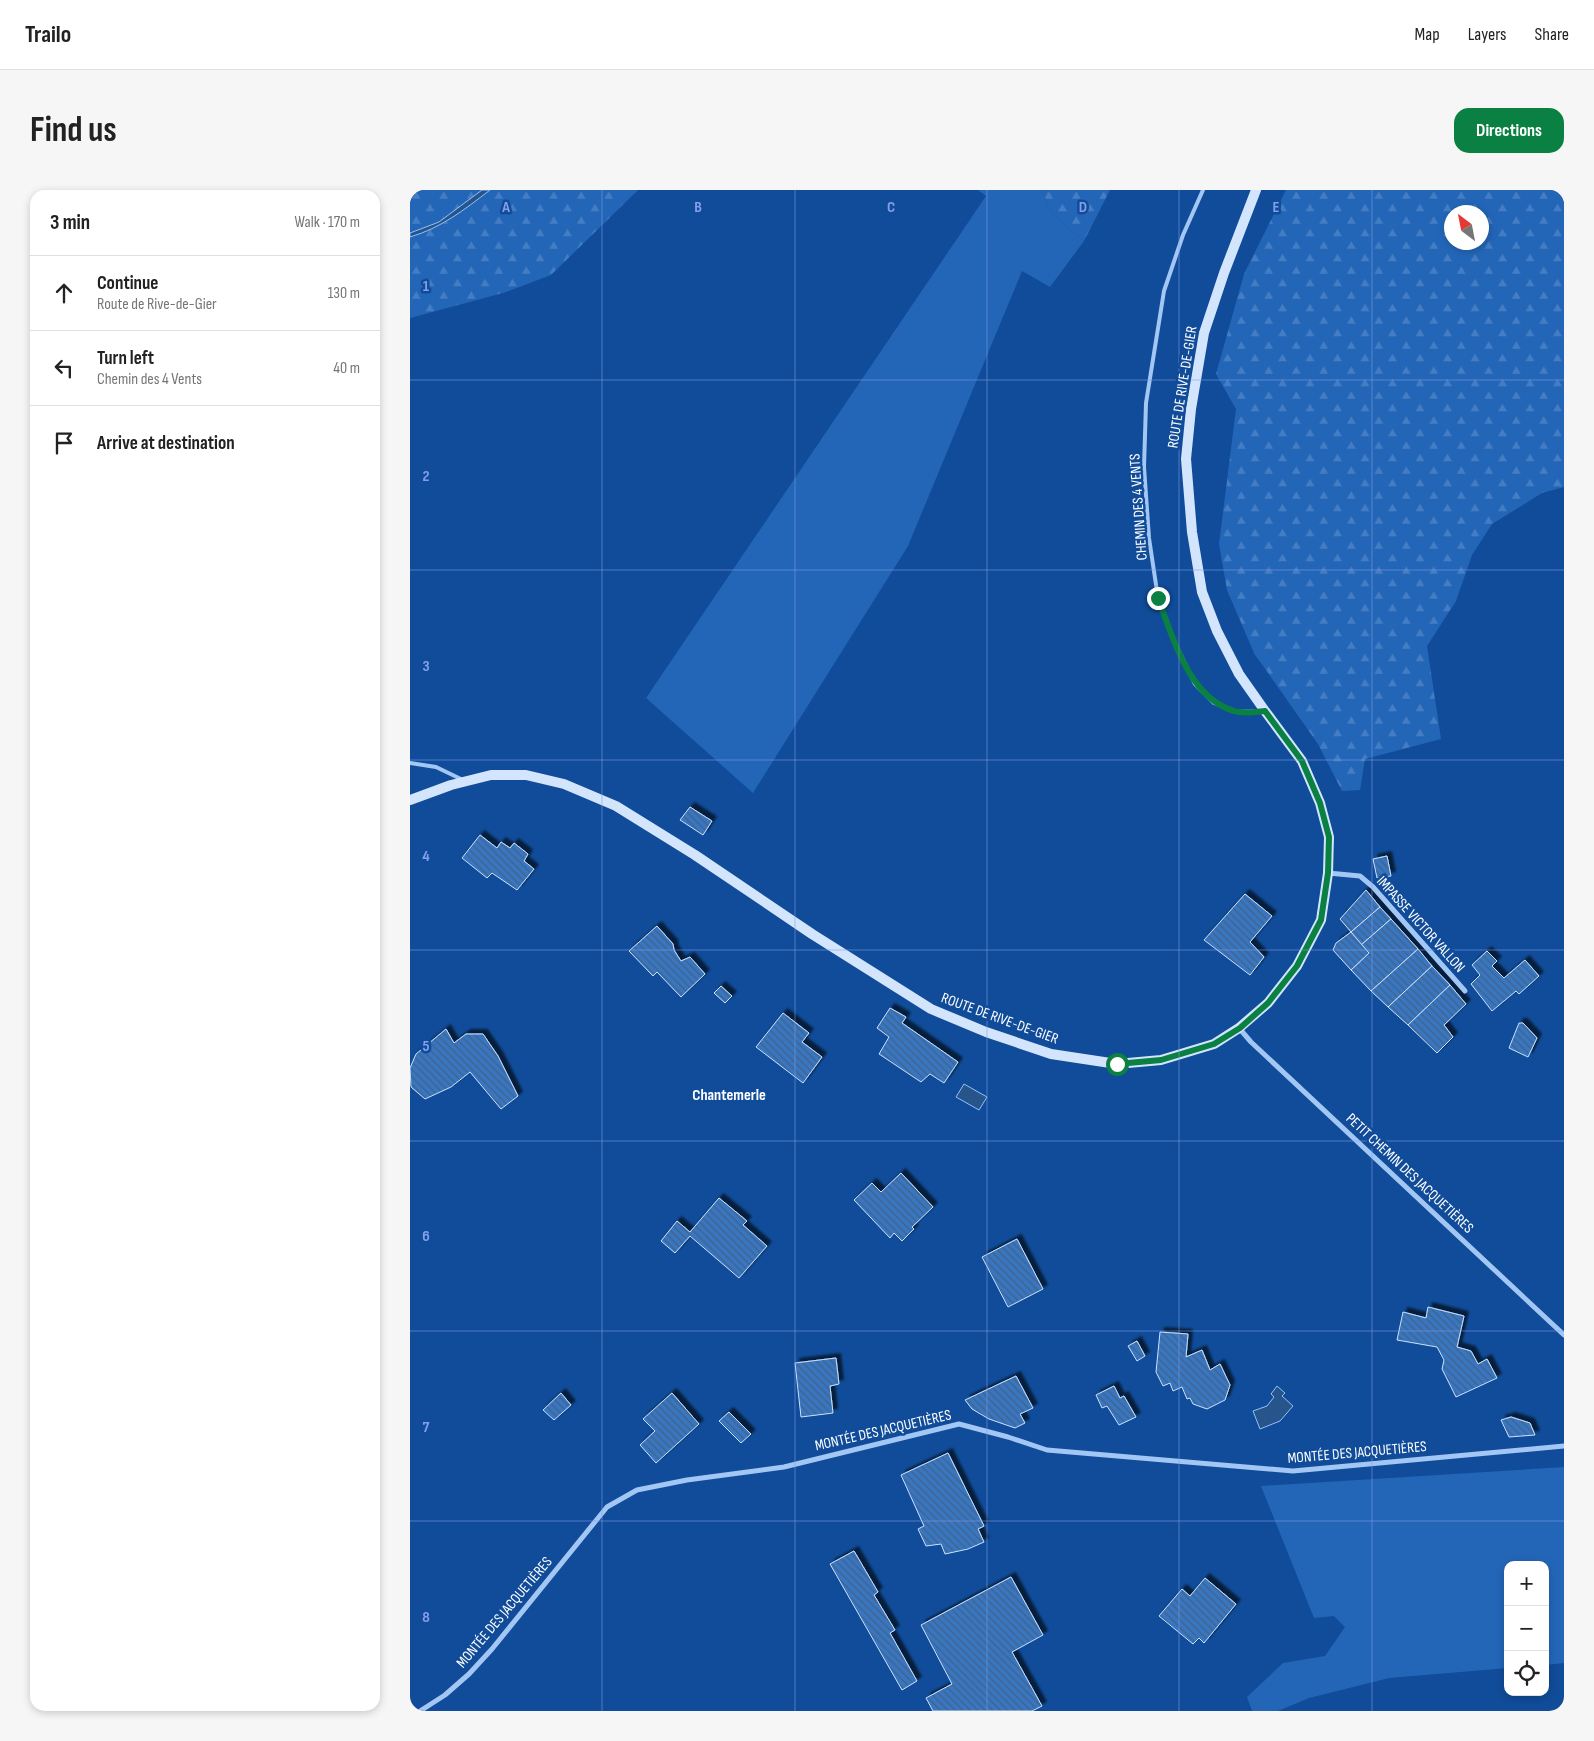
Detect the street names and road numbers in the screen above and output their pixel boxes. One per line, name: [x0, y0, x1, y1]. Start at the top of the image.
street label: ROUTE DE RIVE-DE-GIER: [1163, 325, 1202, 450]
street label: CHEMIN DES 4 VENTS: [1125, 453, 1152, 561]
street label: IMPASSE VICTOR VALLON: [1372, 872, 1469, 977]
street label: ROUTE DE RIVE-DE-GIER: [939, 988, 1061, 1049]
street label: PETIT CHEMIN DES JACQUETIÈRES: [1342, 1109, 1478, 1238]
street label: MONTÉE DES JACQUETIÈRES: [813, 1406, 953, 1455]
street label: MONTÉE DES JACQUETIÈRES: [1287, 1437, 1427, 1468]
street label: MONTÉE DES JACQUETIÈRES: [452, 1553, 557, 1672]

